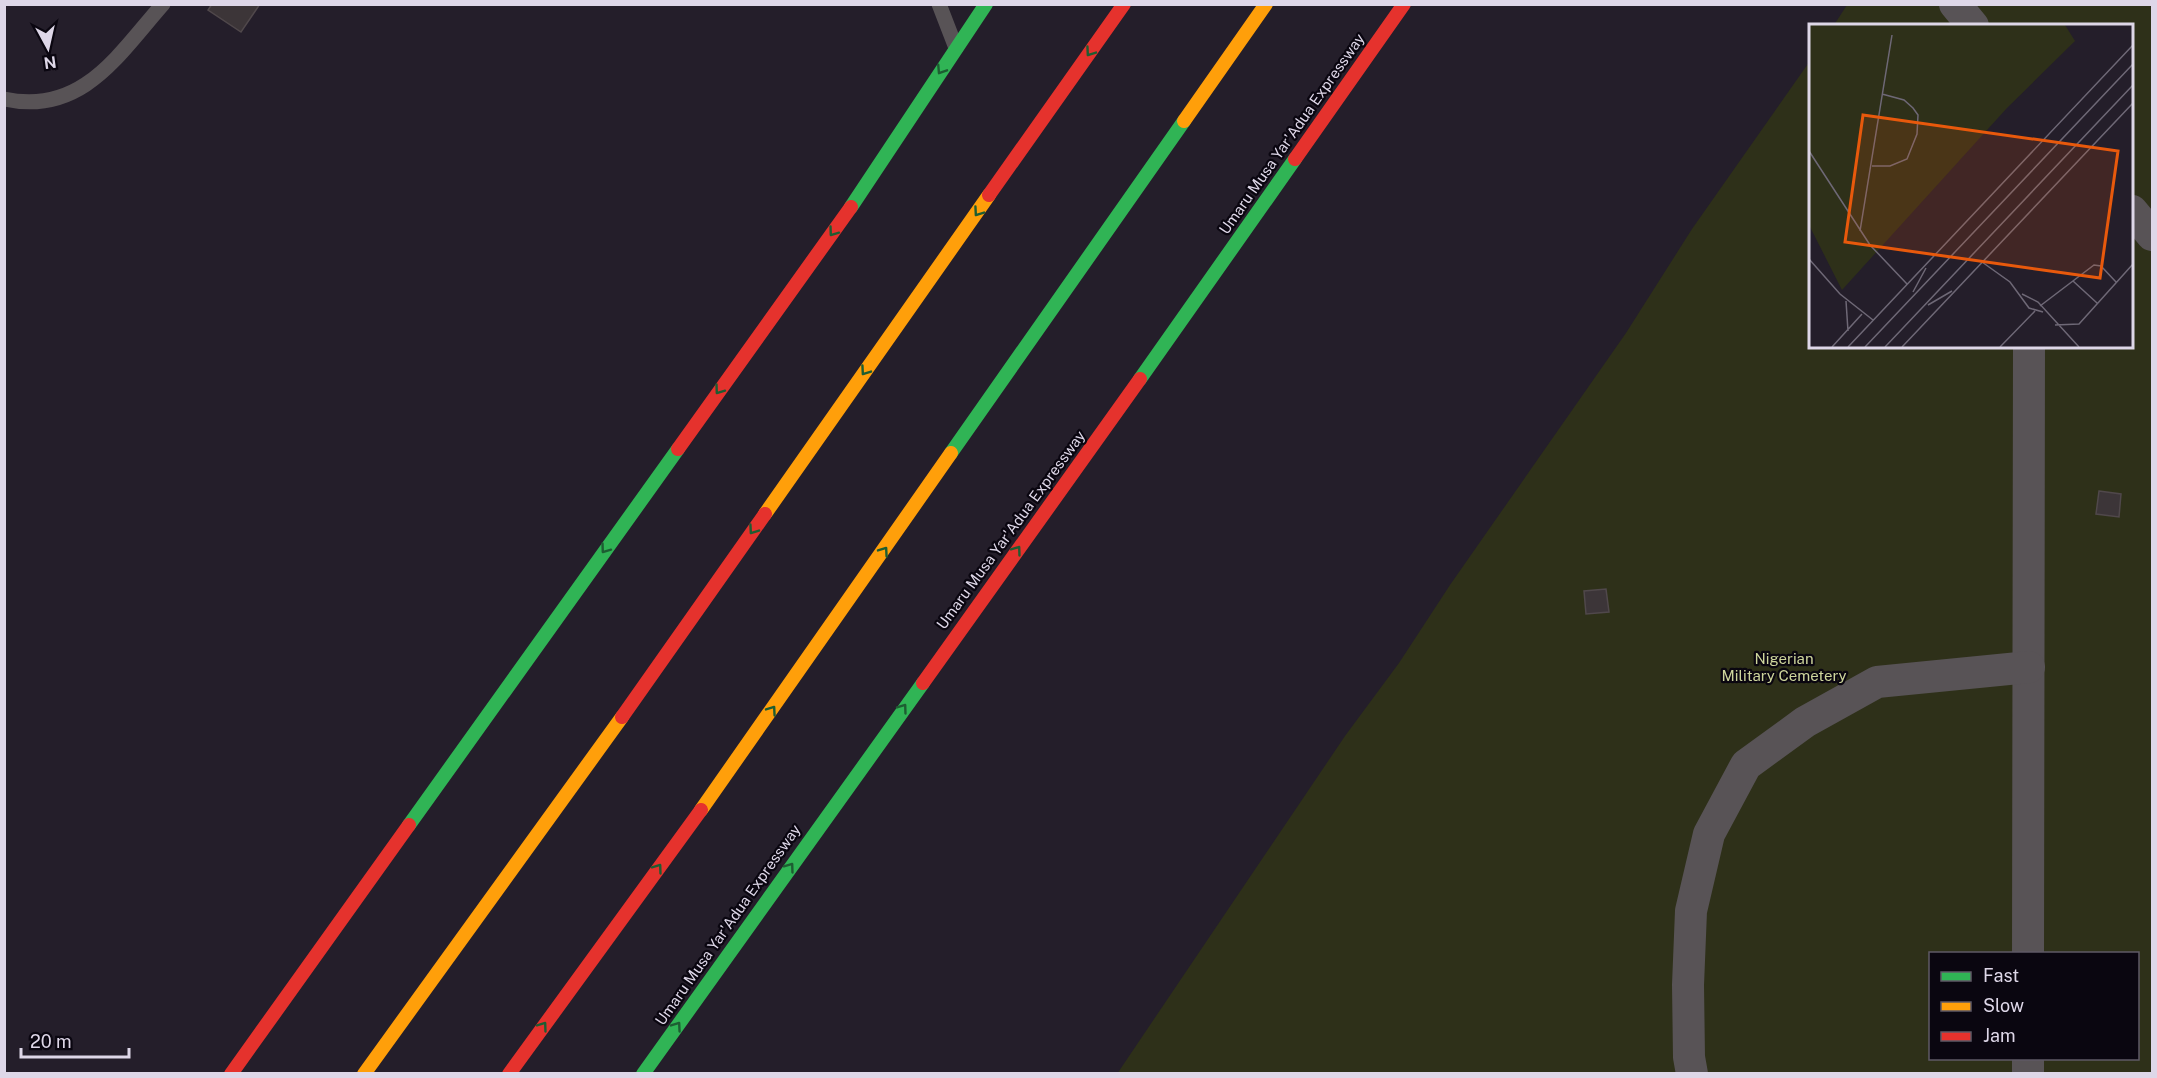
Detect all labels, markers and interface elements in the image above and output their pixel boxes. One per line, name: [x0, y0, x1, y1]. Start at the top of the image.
north arrow: [18, 18, 78, 78]
inset map: [1809, 24, 2133, 348]
street label: Umaru Musa Yar'Adua Expressway: [1215, 30, 1368, 237]
one-way arrow: [1086, 46, 1097, 57]
text: N: [42, 52, 58, 73]
one-way arrow: [937, 63, 948, 74]
one-way arrow: [974, 205, 985, 216]
one-way arrow: [829, 225, 840, 236]
one-way arrow: [861, 364, 872, 375]
one-way arrow: [715, 384, 726, 395]
street label: Umaru Musa Yar'Adua Expressway: [933, 427, 1088, 632]
one-way arrow: [749, 524, 760, 535]
one-way arrow: [601, 542, 612, 553]
one-way arrow: [1010, 545, 1021, 556]
one-way arrow: [877, 546, 888, 557]
park label: Nigerian Military Cemetery: [1721, 650, 1847, 684]
one-way arrow: [896, 704, 907, 715]
one-way arrow: [765, 706, 776, 717]
street label: Umaru Musa Yar'Adua Expressway: [651, 821, 804, 1028]
one-way arrow: [783, 862, 794, 873]
one-way arrow: [651, 864, 662, 875]
legend: [1929, 952, 2139, 1060]
text: Fast: [1983, 965, 2019, 986]
text: Slow: [1983, 995, 2024, 1016]
scale bar: [21, 1021, 129, 1059]
one-way arrow: [669, 1021, 680, 1032]
one-way arrow: [536, 1022, 547, 1033]
text: Jam: [1983, 1025, 2016, 1046]
text: 20 m: [30, 1031, 72, 1052]

